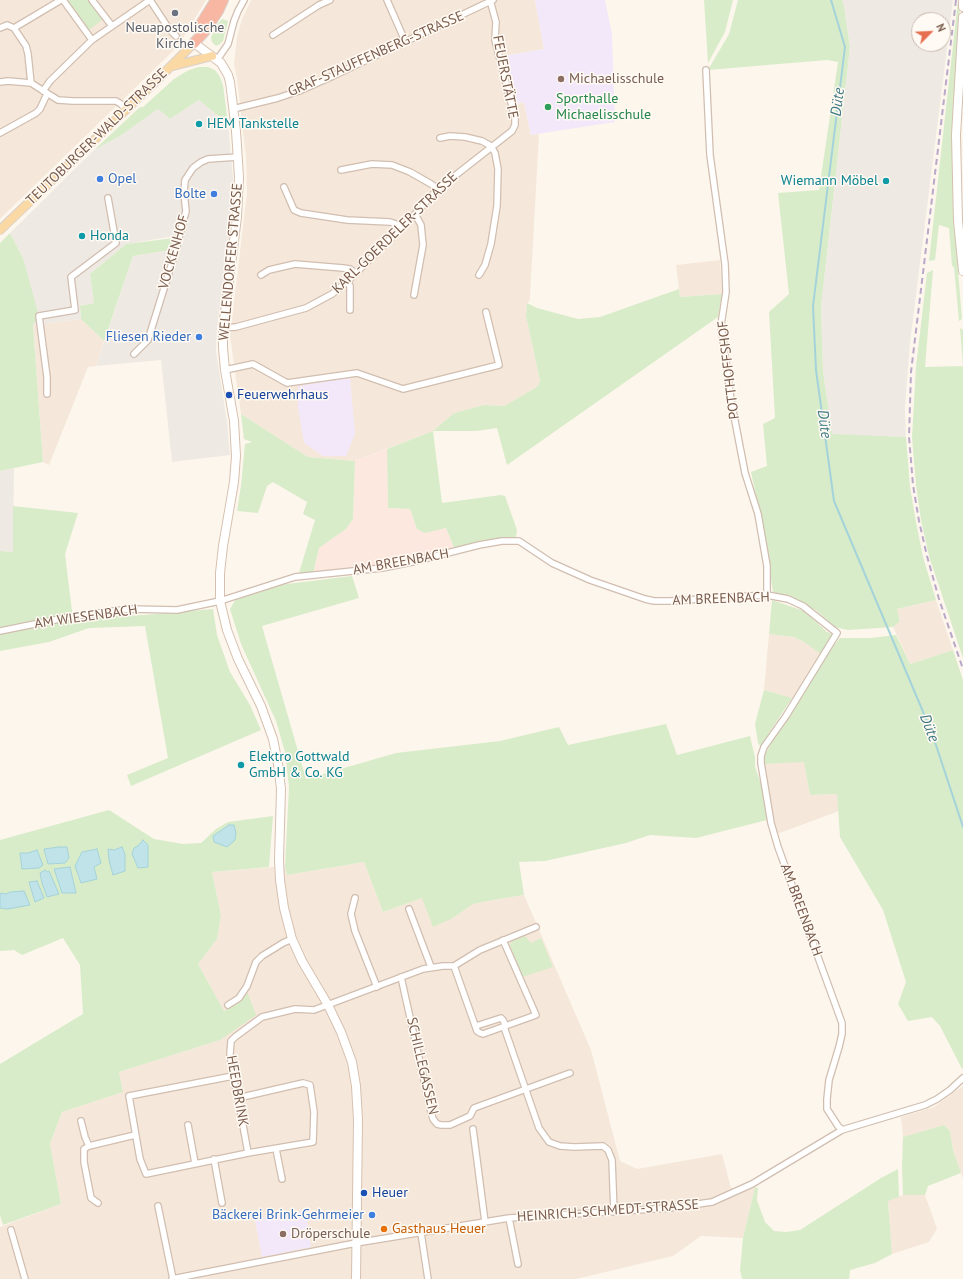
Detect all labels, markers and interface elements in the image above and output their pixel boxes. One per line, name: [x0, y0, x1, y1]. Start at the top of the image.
marker: Neuapostolische Kirche: [170, 8, 180, 18]
street label: GRAF-STAUFFENBERG-STRASSE: [285, 8, 467, 100]
north arrow: [911, 12, 951, 52]
place label: Neuapostolische Kirche: [126, 20, 224, 52]
text: N: [933, 21, 949, 34]
street label: FEUERSTÄTTE: [489, 34, 521, 120]
street label: TEUTOBURGER-WALD-STRASSE: [23, 65, 171, 209]
place label: Michaelisschule: [569, 71, 664, 87]
marker: Michaelisschule: [556, 74, 566, 84]
water label: Düte: [827, 87, 849, 117]
place label: Sporthalle Michaelisschule: [556, 91, 651, 124]
marker: Sporthalle Michaelisschule: [543, 102, 553, 112]
place label: HEM Tankstelle: [207, 116, 299, 132]
marker: HEM Tankstelle: [194, 119, 204, 129]
street label: KARL-GOERDELER-STRASSE: [329, 169, 461, 297]
place label: Opel: [108, 171, 136, 187]
place label: Wiemann Möbel: [781, 173, 878, 189]
marker: Opel: [95, 174, 105, 184]
marker: Wiemann Möbel: [881, 176, 891, 186]
street label: WELLENDORFER STRASSE: [216, 183, 246, 341]
place label: Bolte: [175, 186, 206, 202]
marker: Bolte: [209, 189, 219, 199]
street label: VOCKENHOF: [155, 213, 193, 291]
place label: Honda: [90, 228, 129, 244]
marker: Honda: [77, 231, 87, 241]
street label: POTTHOFFSHOF: [715, 320, 743, 420]
place label: Fliesen Rieder: [106, 329, 191, 345]
marker: Fliesen Rieder: [194, 332, 204, 342]
place label: Feuerwehrhaus: [237, 387, 328, 403]
marker: Feuerwehrhaus: [224, 390, 234, 400]
water label: Düte: [813, 409, 835, 439]
street label: AM BREENBACH: [352, 545, 450, 579]
street label: AM BREENBACH: [672, 589, 770, 609]
street label: AM WIESENBACH: [33, 601, 139, 633]
water label: Düte: [915, 711, 943, 745]
place label: Elektro Gottwald GmbH & Co. KG: [249, 749, 350, 782]
marker: Elektro Gottwald GmbH & Co. KG: [236, 760, 246, 770]
street label: AM BREENBACH: [776, 861, 826, 959]
street label: SCHILLEGASSEN: [403, 1016, 441, 1116]
street label: HEEDBRINK: [222, 1054, 252, 1128]
place label: Heuer: [372, 1185, 408, 1201]
marker: Heuer: [359, 1188, 369, 1198]
street label: HEINRICH-SCHMEDT-STRASSE: [516, 1196, 700, 1226]
place label: Bäckerei Brink-Gehrmeier: [212, 1207, 364, 1223]
marker: Bäckerei Brink-Gehrmeier: [367, 1210, 377, 1220]
place label: Gasthaus Heuer: [392, 1221, 486, 1237]
marker: Gasthaus Heuer: [379, 1224, 389, 1234]
place label: Dröperschule: [291, 1226, 370, 1242]
marker: Dröperschule: [278, 1229, 288, 1239]

